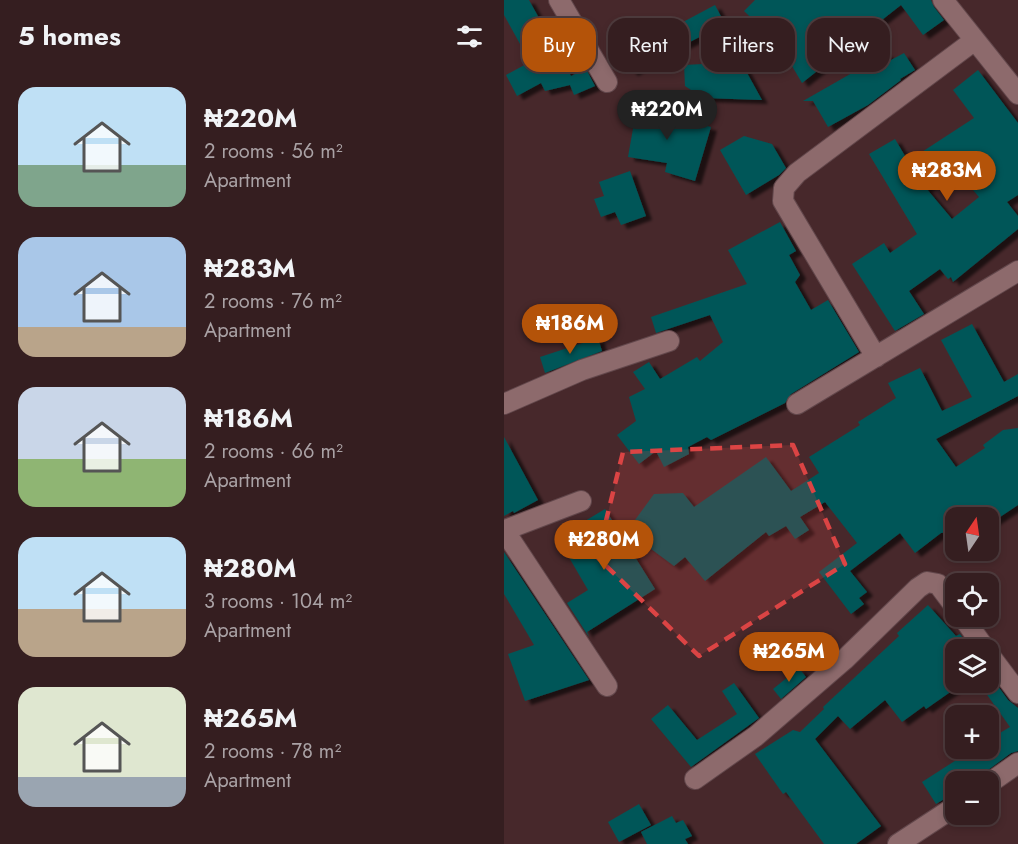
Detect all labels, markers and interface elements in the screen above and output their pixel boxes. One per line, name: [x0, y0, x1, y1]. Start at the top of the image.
text: 5 homes: [18, 17, 121, 55]
chip: Buy: [522, 18, 596, 72]
chip: Rent: [608, 18, 689, 72]
chip: Filters: [701, 18, 795, 72]
chip: New: [807, 18, 890, 72]
icon: filters: [453, 20, 486, 53]
pin: ₦220M: [625, 90, 709, 141]
text: ₦220M: [631, 95, 703, 124]
text: ₦220M: [204, 99, 297, 137]
icon: home: [66, 111, 138, 183]
text: 2 rooms · 56 m²: [204, 137, 343, 166]
pin: ₦283M: [905, 151, 989, 202]
text: ₦283M: [912, 156, 982, 185]
text: Apartment: [204, 166, 291, 195]
text: ₦283M: [204, 249, 295, 287]
icon: home: [66, 261, 138, 333]
text: 2 rooms · 76 m²: [204, 287, 342, 316]
pin: ₦186M: [528, 304, 612, 355]
text: ₦186M: [536, 309, 604, 338]
text: Apartment: [204, 316, 291, 345]
text: ₦186M: [204, 399, 293, 437]
icon: home: [66, 411, 138, 483]
text: 2 rooms · 66 m²: [204, 437, 343, 466]
text: Apartment: [204, 466, 291, 495]
north arrow: [945, 507, 999, 561]
map controls: [945, 507, 999, 825]
pin: ₦280M: [562, 520, 646, 571]
text: ₦280M: [568, 525, 640, 554]
text: ₦280M: [204, 549, 297, 587]
icon: home: [66, 561, 138, 633]
button: locate: [945, 573, 999, 627]
text: 3 rooms · 104 m²: [204, 587, 352, 616]
text: Apartment: [204, 616, 291, 645]
pin: ₦265M: [747, 632, 831, 683]
text: ₦265M: [753, 637, 825, 666]
button: layers: [945, 639, 999, 693]
text: ₦265M: [204, 699, 297, 737]
button: +: [945, 705, 999, 759]
icon: home: [66, 711, 138, 783]
text: 2 rooms · 78 m²: [204, 737, 341, 766]
text: Apartment: [204, 766, 291, 795]
button: −: [945, 771, 999, 825]

